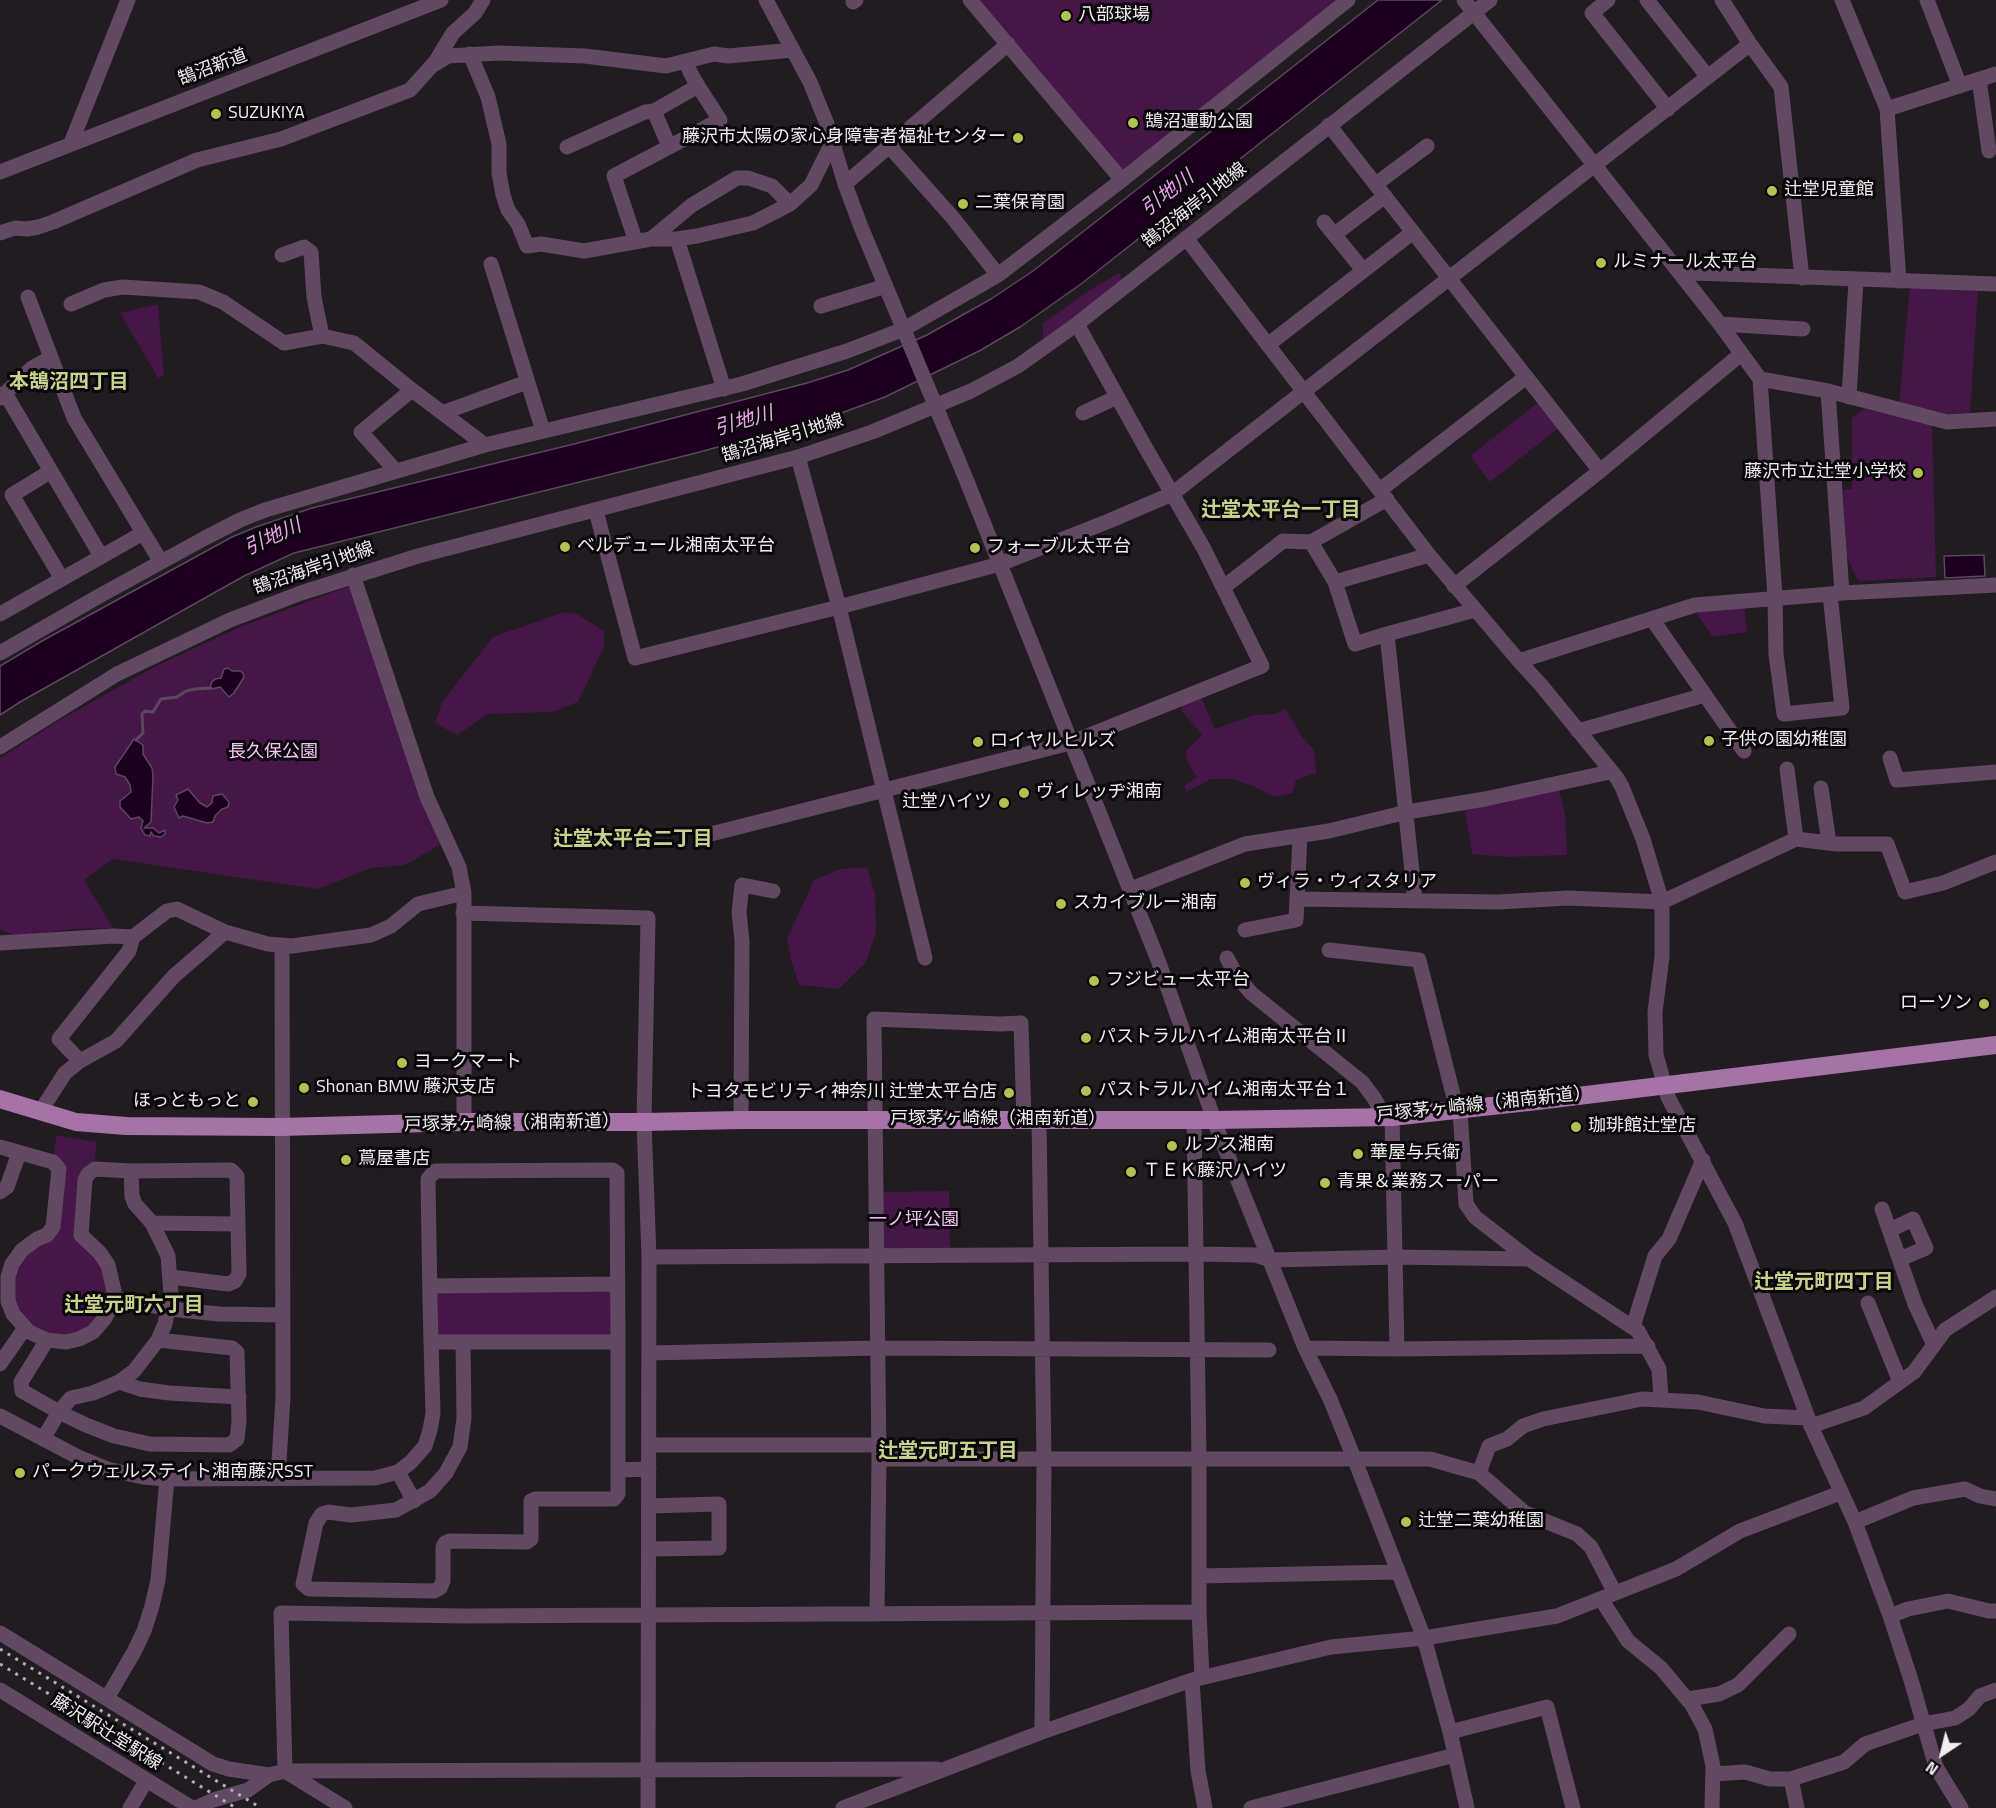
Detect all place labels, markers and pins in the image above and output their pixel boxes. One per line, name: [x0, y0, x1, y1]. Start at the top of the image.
place label: 八部球場: [1078, 5, 1150, 27]
marker: 八部球場: [1059, 9, 1073, 23]
place label: SUZUKIYA: [228, 103, 305, 125]
marker: SUZUKIYA: [209, 107, 223, 121]
place label: 鵠沼運動公園: [1145, 112, 1253, 134]
marker: 鵠沼運動公園: [1126, 116, 1140, 130]
place label: 藤沢市太陽の家心身障害者福祉センター: [682, 127, 1006, 149]
marker: 藤沢市太陽の家心身障害者福祉センター: [1011, 131, 1025, 145]
place label: 辻堂児童館: [1784, 180, 1874, 202]
marker: 辻堂児童館: [1765, 184, 1779, 198]
place label: 二葉保育園: [975, 193, 1065, 215]
marker: 二葉保育園: [956, 197, 970, 211]
place label: ルミナール太平台: [1613, 252, 1757, 274]
marker: ルミナール太平台: [1594, 256, 1608, 270]
place label: 藤沢市立辻堂小学校: [1744, 462, 1906, 484]
marker: 藤沢市立辻堂小学校: [1911, 466, 1925, 480]
place label: ベルデュール湘南太平台: [577, 536, 775, 558]
place label: フォーブル太平台: [987, 537, 1131, 559]
marker: ベルデュール湘南太平台: [558, 540, 572, 554]
marker: フォーブル太平台: [968, 541, 982, 555]
place label: 子供の園幼稚園: [1721, 730, 1847, 752]
place label: ロイヤルヒルズ: [990, 731, 1116, 753]
marker: 子供の園幼稚園: [1702, 734, 1716, 748]
marker: ロイヤルヒルズ: [971, 735, 985, 749]
place label: ヴィレッヂ湘南: [1036, 782, 1162, 804]
marker: ヴィレッヂ湘南: [1017, 786, 1031, 800]
place label: 辻堂ハイツ: [902, 792, 992, 814]
marker: 辻堂ハイツ: [997, 796, 1011, 810]
place label: ヴィラ・ウィスタリア: [1257, 872, 1437, 894]
marker: ヴィラ・ウィスタリア: [1238, 876, 1252, 890]
place label: スカイブルー湘南: [1073, 893, 1217, 915]
marker: スカイブルー湘南: [1054, 897, 1068, 911]
place label: フジビュー太平台: [1106, 970, 1250, 992]
marker: フジビュー太平台: [1087, 974, 1101, 988]
place label: ローソン: [1900, 993, 1972, 1015]
marker: ローソン: [1977, 997, 1991, 1011]
place label: パストラルハイム湘南太平台Ⅱ: [1098, 1027, 1350, 1049]
marker: パストラルハイム湘南太平台Ⅱ: [1079, 1031, 1093, 1045]
place label: ヨークマート: [414, 1052, 522, 1074]
marker: ヨークマート: [395, 1056, 409, 1070]
place label: Shonan BMW 藤沢支店: [316, 1077, 495, 1099]
place label: パストラルハイム湘南太平台１: [1098, 1080, 1350, 1102]
marker: Shonan BMW 藤沢支店: [297, 1081, 311, 1095]
place label: トヨタモビリティ神奈川 辻堂太平台店: [687, 1082, 997, 1104]
marker: パストラルハイム湘南太平台１: [1079, 1084, 1093, 1098]
marker: トヨタモビリティ神奈川 辻堂太平台店: [1002, 1086, 1016, 1100]
place label: ほっともっと: [133, 1091, 241, 1113]
marker: ほっともっと: [246, 1095, 260, 1109]
place label: 珈琲館辻堂店: [1588, 1116, 1696, 1138]
marker: 珈琲館辻堂店: [1569, 1120, 1583, 1134]
place label: ルブス湘南: [1184, 1135, 1274, 1157]
marker: ルブス湘南: [1165, 1139, 1179, 1153]
place label: 華屋与兵衛: [1370, 1143, 1460, 1165]
marker: 華屋与兵衛: [1351, 1147, 1365, 1161]
place label: 蔦屋書店: [358, 1149, 430, 1171]
marker: 蔦屋書店: [339, 1153, 353, 1167]
place label: ＴＥＫ藤沢ハイツ: [1143, 1161, 1287, 1183]
marker: ＴＥＫ藤沢ハイツ: [1124, 1165, 1138, 1179]
place label: 青果＆業務スーパー: [1337, 1172, 1499, 1194]
marker: 青果＆業務スーパー: [1318, 1176, 1332, 1190]
place label: パークウェルステイト湘南藤沢SST: [32, 1462, 313, 1484]
marker: パークウェルステイト湘南藤沢SST: [13, 1466, 27, 1480]
place label: 辻堂二葉幼稚園: [1418, 1511, 1544, 1533]
marker: 辻堂二葉幼稚園: [1399, 1515, 1413, 1529]

